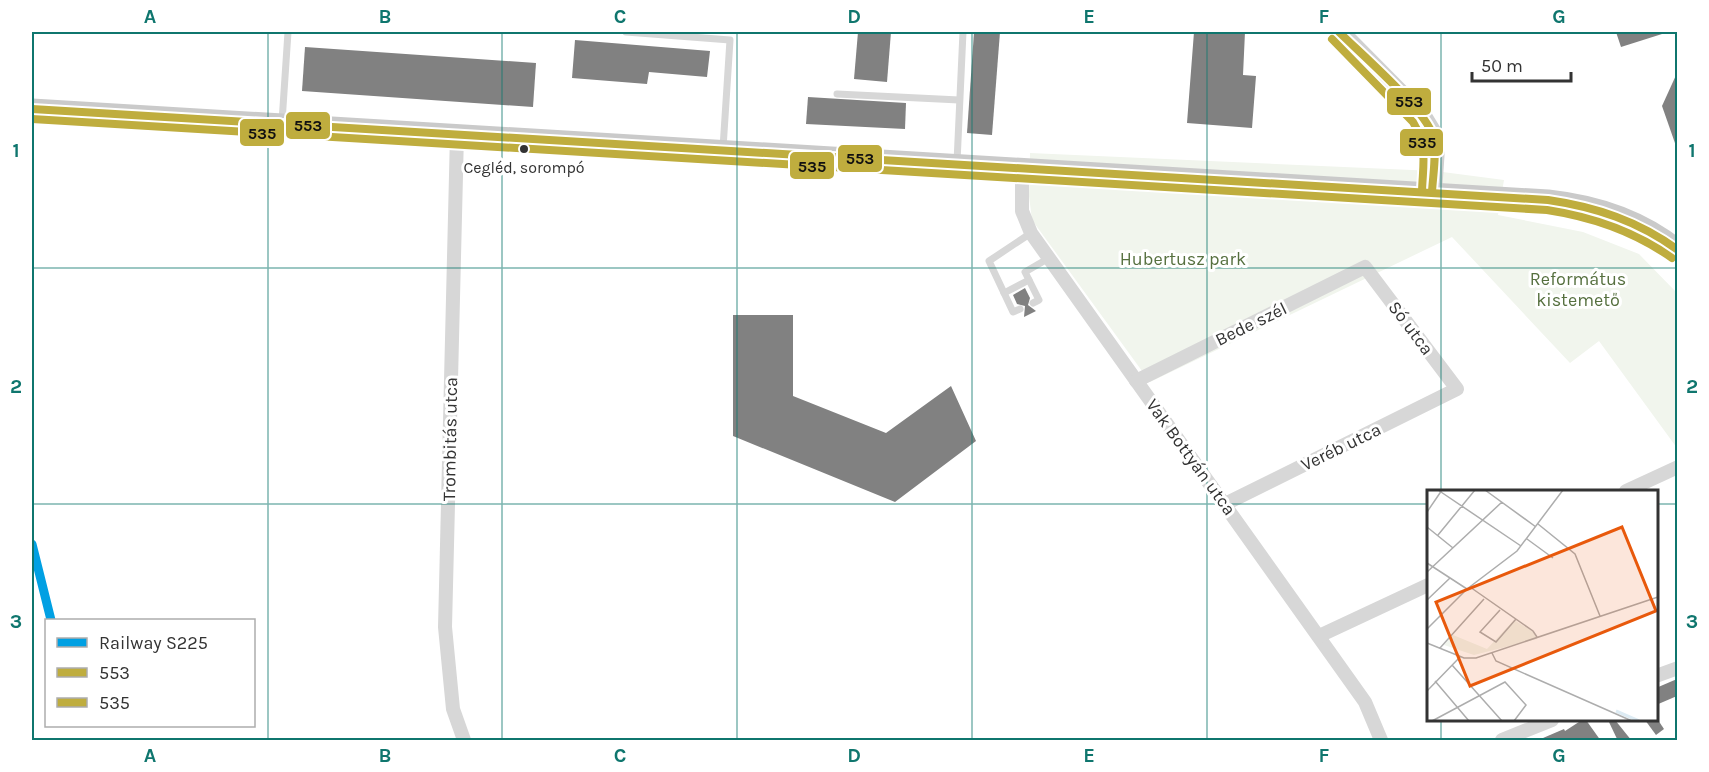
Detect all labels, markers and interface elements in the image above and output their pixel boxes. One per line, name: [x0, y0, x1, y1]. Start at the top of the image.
text: A: [144, 5, 157, 28]
text: B: [379, 5, 391, 28]
text: C: [614, 5, 626, 28]
text: D: [847, 5, 861, 28]
text: E: [1083, 5, 1095, 28]
text: F: [1319, 5, 1330, 28]
text: G: [1552, 5, 1566, 28]
scale bar: [1472, 45, 1571, 83]
text: 50 m: [1481, 55, 1523, 77]
line badge: 553: [1386, 87, 1432, 116]
text: 553: [1395, 92, 1423, 111]
line badge: 553: [285, 111, 331, 140]
text: 553: [294, 116, 322, 135]
line badge: 535: [239, 118, 285, 147]
text: 535: [248, 124, 276, 143]
line badge: 535: [1399, 128, 1444, 157]
text: 535: [1408, 133, 1436, 152]
text: 1: [12, 139, 20, 162]
text: 1: [1688, 139, 1696, 162]
marker: Cegléd, sorompó: [518, 143, 530, 155]
line badge: 553: [837, 144, 883, 173]
text: 553: [846, 149, 874, 168]
line badge: 535: [789, 151, 835, 180]
text: 535: [798, 157, 826, 176]
place label: Cegléd, sorompó: [463, 158, 585, 177]
park label: Hubertusz park: [1120, 248, 1246, 270]
park label: Református kistemető: [1530, 268, 1626, 311]
street label: Bede szél: [1212, 297, 1290, 351]
street label: Só utca: [1384, 297, 1438, 359]
text: 2: [10, 375, 22, 398]
text: 2: [1686, 375, 1698, 398]
street label: Trombitás utca: [438, 377, 462, 501]
street label: Vak Bottyán utca: [1141, 394, 1241, 520]
street label: Veréb utca: [1297, 418, 1385, 476]
inset map: [1427, 490, 1658, 721]
text: 3: [10, 610, 22, 633]
text: 3: [1686, 610, 1698, 633]
legend: [45, 619, 255, 727]
text: Railway S225: [99, 632, 208, 654]
text: 553: [99, 662, 130, 684]
text: 535: [99, 692, 130, 714]
text: A: [144, 744, 157, 767]
text: B: [379, 744, 391, 767]
text: C: [614, 744, 626, 767]
text: D: [847, 744, 861, 767]
text: E: [1083, 744, 1095, 767]
text: F: [1319, 744, 1330, 767]
text: G: [1552, 744, 1566, 767]

